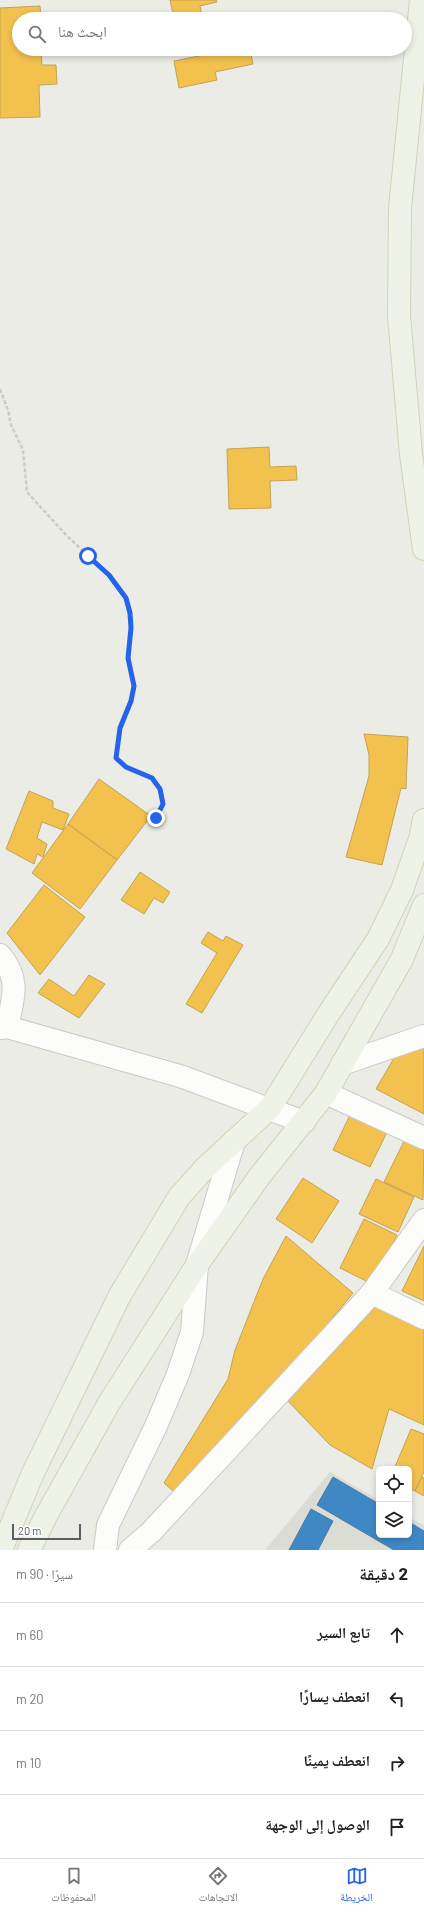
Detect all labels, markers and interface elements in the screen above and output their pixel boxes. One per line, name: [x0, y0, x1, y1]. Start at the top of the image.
search box: [12, 12, 412, 56]
text: ابحث هنا: [58, 22, 107, 40]
icon: search: [26, 23, 48, 45]
route start: [79, 547, 97, 565]
route end: [147, 809, 165, 827]
map controls: [376, 1466, 412, 1538]
button: locate: [376, 1466, 412, 1502]
button: layers: [376, 1502, 412, 1538]
scale bar: [12, 1522, 81, 1541]
text: 20 m: [18, 1524, 41, 1537]
text: 2 دقيقة: [359, 1563, 408, 1583]
text: سيرًا · 90 m: [16, 1566, 73, 1582]
text: تابع السير: [317, 1623, 370, 1641]
icon: ahead: [386, 1624, 408, 1646]
text: 60 m: [16, 1627, 43, 1643]
text: انعطف يسارًا: [299, 1687, 370, 1705]
icon: left: [386, 1688, 408, 1710]
text: 20 m: [16, 1691, 44, 1707]
text: انعطف يمينًا: [303, 1751, 370, 1769]
icon: right: [386, 1752, 408, 1774]
text: 10 m: [16, 1755, 41, 1771]
text: الوصول إلى الوجهة: [265, 1815, 370, 1833]
icon: arrive: [386, 1816, 408, 1838]
tab: المحفوظات: [51, 1865, 96, 1908]
tab: الاتجاهات: [199, 1865, 238, 1908]
tab: الخريطة: [340, 1865, 373, 1908]

